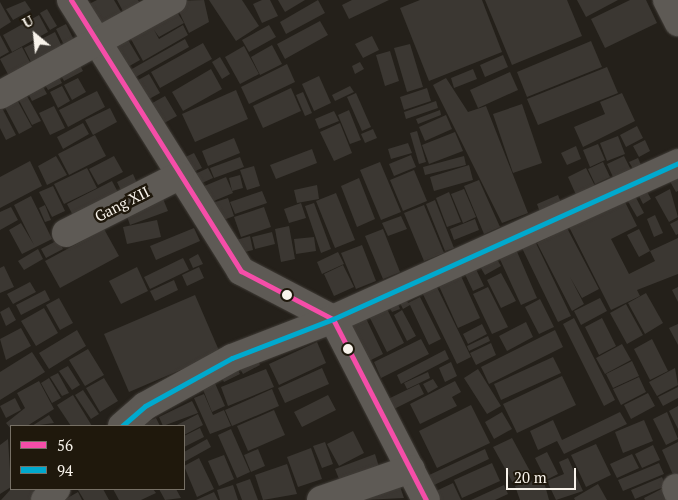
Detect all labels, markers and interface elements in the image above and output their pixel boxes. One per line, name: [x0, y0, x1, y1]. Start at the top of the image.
north arrow: [10, 10, 60, 60]
text: U: [19, 11, 37, 32]
street label: Gang XII: [92, 183, 152, 225]
unlabelled marker: [282, 290, 292, 300]
unlabelled marker: [343, 344, 353, 354]
legend: [10, 425, 185, 490]
text: 56: [57, 435, 73, 455]
scale bar: [508, 458, 578, 490]
text: 94: [57, 460, 73, 480]
text: 20 m: [514, 467, 547, 487]

